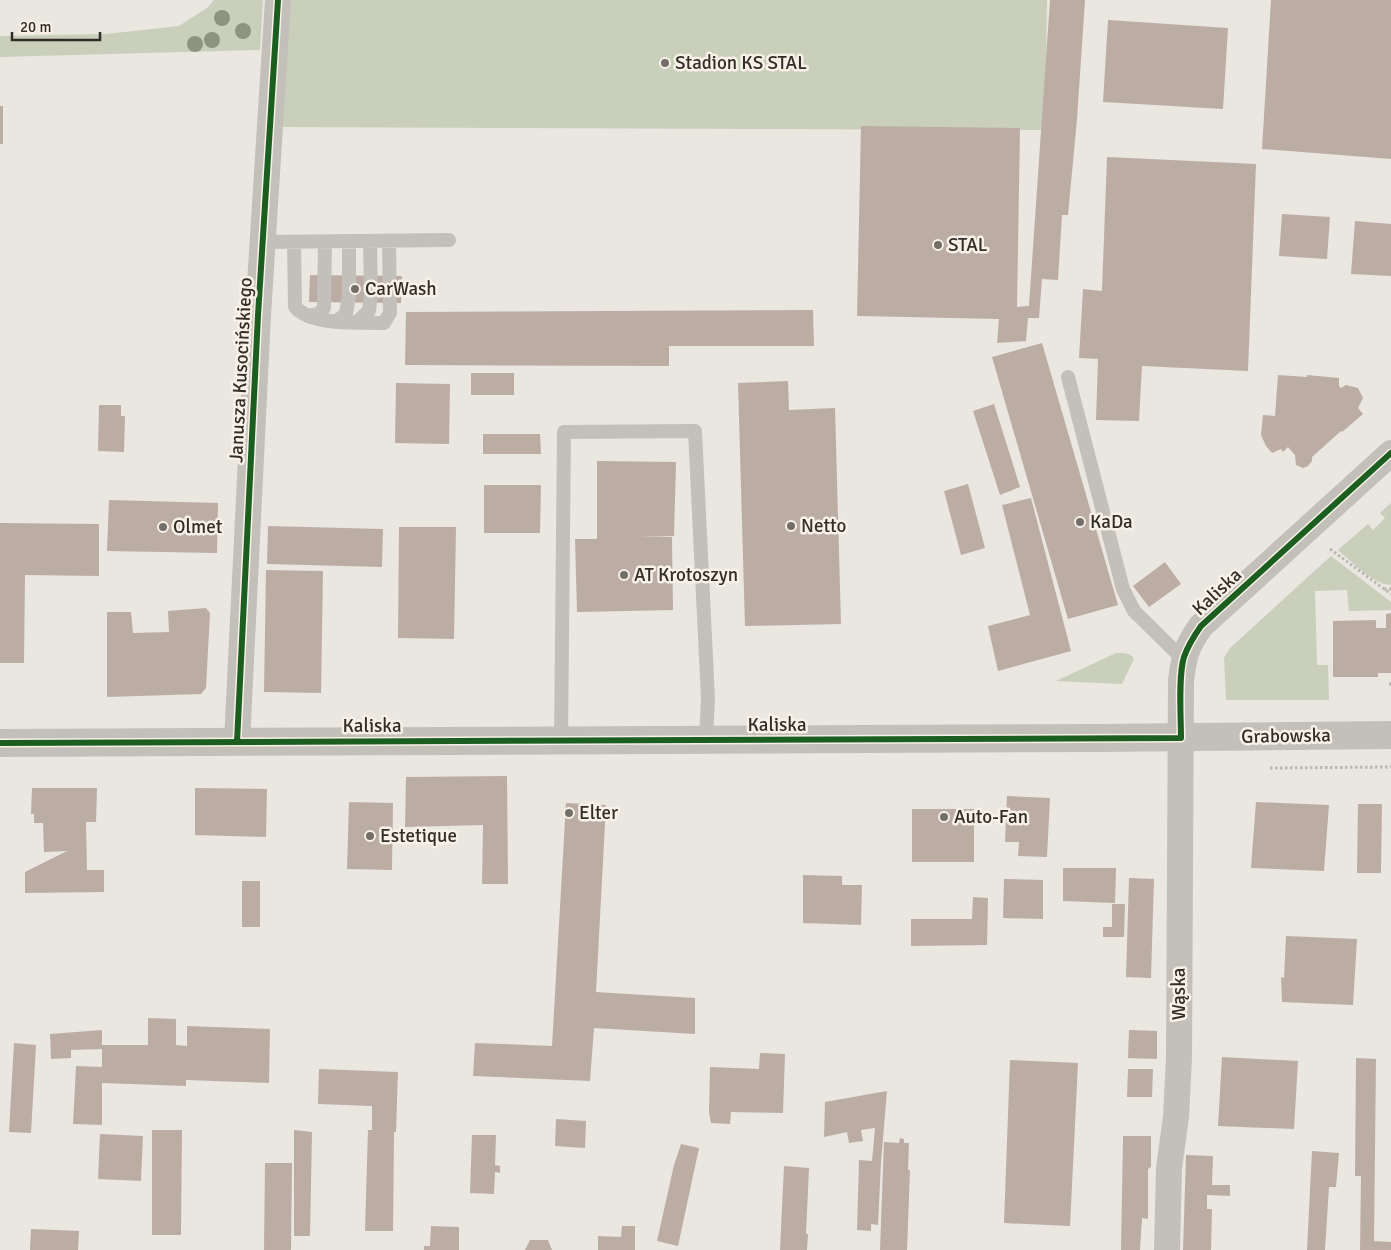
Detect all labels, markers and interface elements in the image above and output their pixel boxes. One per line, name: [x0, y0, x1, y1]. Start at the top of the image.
scale bar: [12, 10, 100, 42]
text: 20 m: [20, 18, 51, 36]
place label: Stadion KS STAL: [675, 51, 807, 75]
marker: Stadion KS STAL: [659, 57, 671, 69]
place label: STAL: [948, 233, 988, 257]
marker: STAL: [932, 239, 944, 251]
street label: Janusza Kusocińskiego: [224, 277, 258, 463]
place label: CarWash: [365, 277, 437, 301]
marker: CarWash: [349, 283, 361, 295]
place label: KaDa: [1090, 510, 1133, 534]
place label: Netto: [801, 514, 847, 538]
place label: Olmet: [173, 515, 223, 539]
marker: KaDa: [1074, 516, 1086, 528]
marker: Netto: [785, 520, 797, 532]
marker: Olmet: [157, 521, 169, 533]
place label: AT Krotoszyn: [634, 563, 738, 587]
street label: Kaliska: [1187, 563, 1247, 621]
marker: AT Krotoszyn: [618, 569, 630, 581]
street label: Kaliska: [747, 713, 807, 737]
street label: Kaliska: [342, 714, 402, 738]
street label: Grabowska: [1241, 723, 1331, 749]
place label: Elter: [579, 801, 618, 825]
place label: Auto-Fan: [954, 805, 1028, 829]
marker: Elter: [563, 807, 575, 819]
marker: Auto-Fan: [938, 811, 950, 823]
place label: Estetique: [380, 824, 457, 848]
marker: Estetique: [364, 830, 376, 842]
street label: Wąska: [1167, 968, 1191, 1020]

